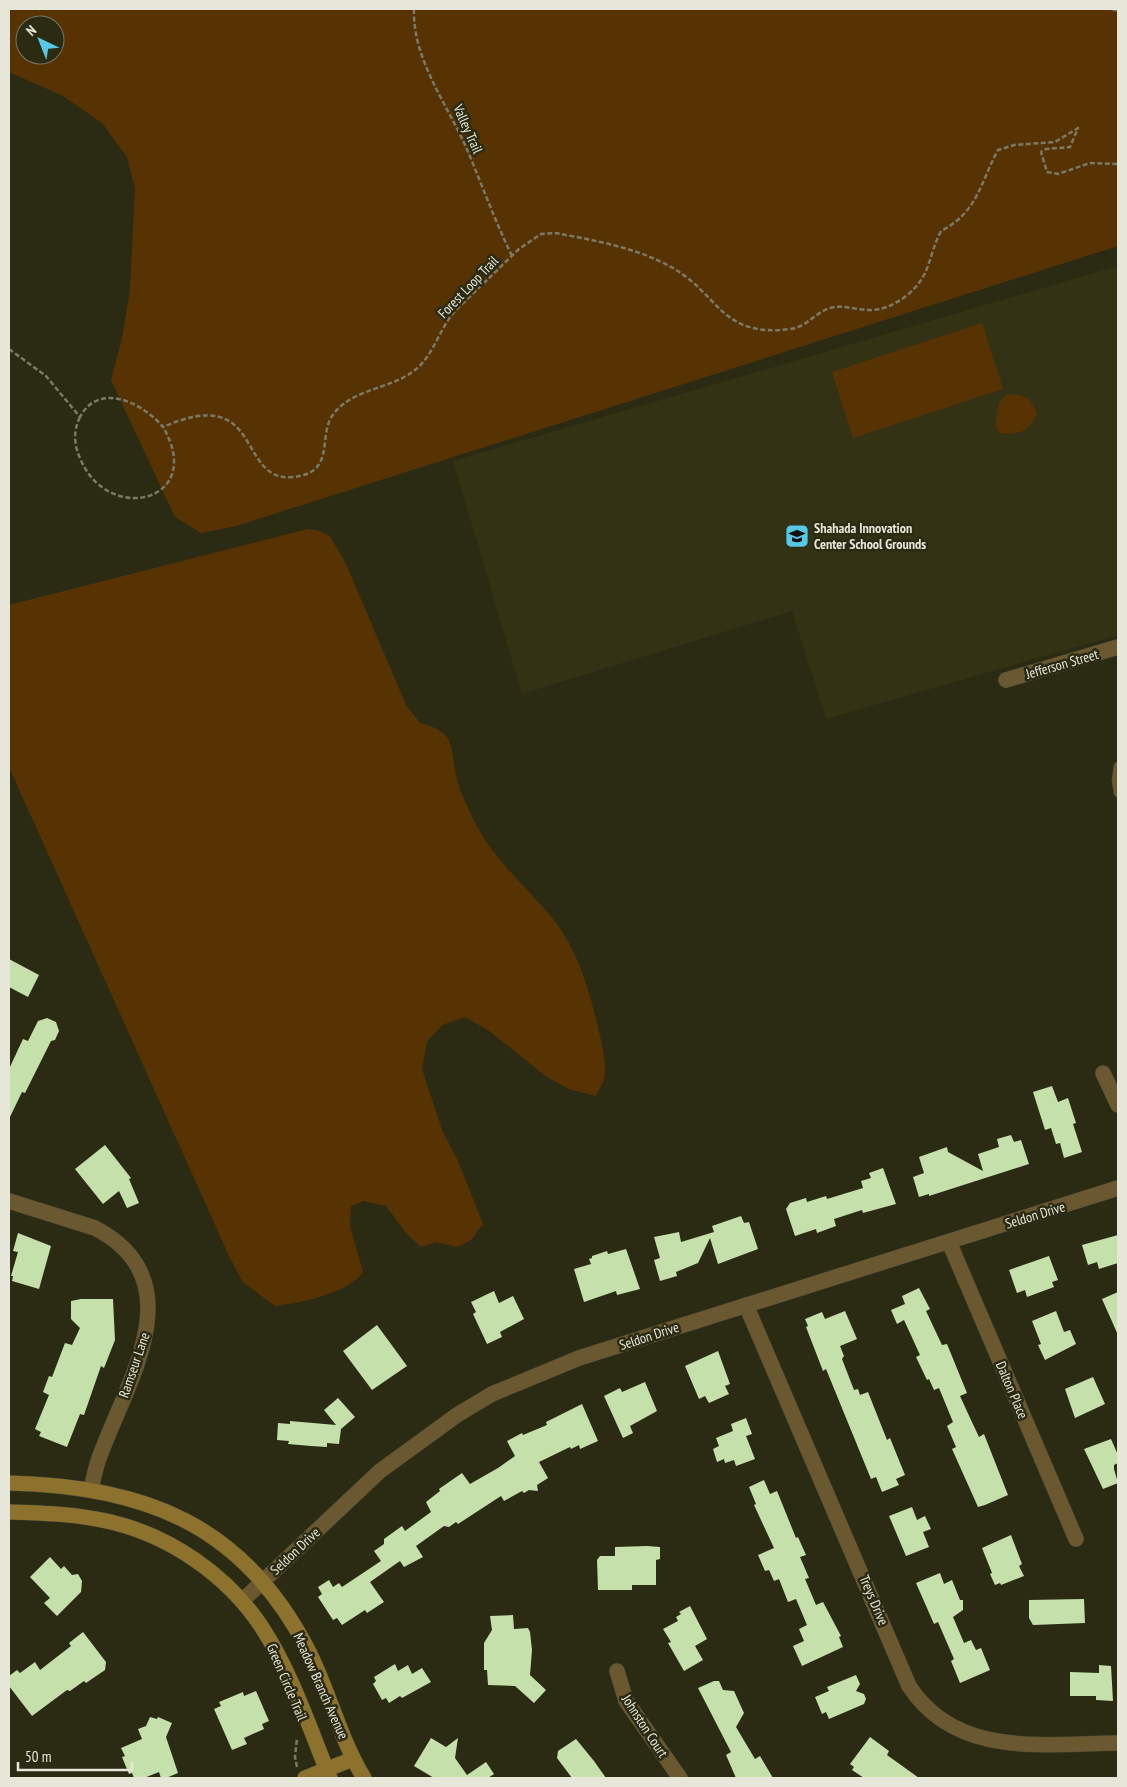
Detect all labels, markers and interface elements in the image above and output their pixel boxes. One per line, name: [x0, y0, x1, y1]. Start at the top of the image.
north arrow: [15, 15, 65, 65]
text: N: [22, 21, 40, 40]
street label: Valley Trail: [449, 101, 487, 157]
street label: Forest Loop Trail: [434, 252, 503, 322]
place label: Shahada Innovation Center School Grounds: [814, 519, 926, 553]
school or university icon: Shahada Innovation Center School Grounds: [784, 523, 810, 549]
street label: Jefferson Street: [1023, 645, 1101, 683]
street label: Seldon Drive: [1003, 1197, 1067, 1233]
street label: Seldon Drive: [617, 1318, 681, 1354]
street label: Ramseur Lane: [114, 1330, 154, 1400]
street label: Dalton Place: [992, 1358, 1032, 1422]
street label: Seldon Drive: [266, 1523, 324, 1579]
street label: Treys Drive: [855, 1572, 893, 1628]
street label: Meadow Branch Avenue: [289, 1630, 353, 1742]
street label: Green Circle Trail: [263, 1641, 312, 1724]
street label: Johnston Court: [617, 1690, 672, 1761]
scale bar: [18, 1740, 131, 1772]
text: 50 m: [25, 1747, 51, 1766]

